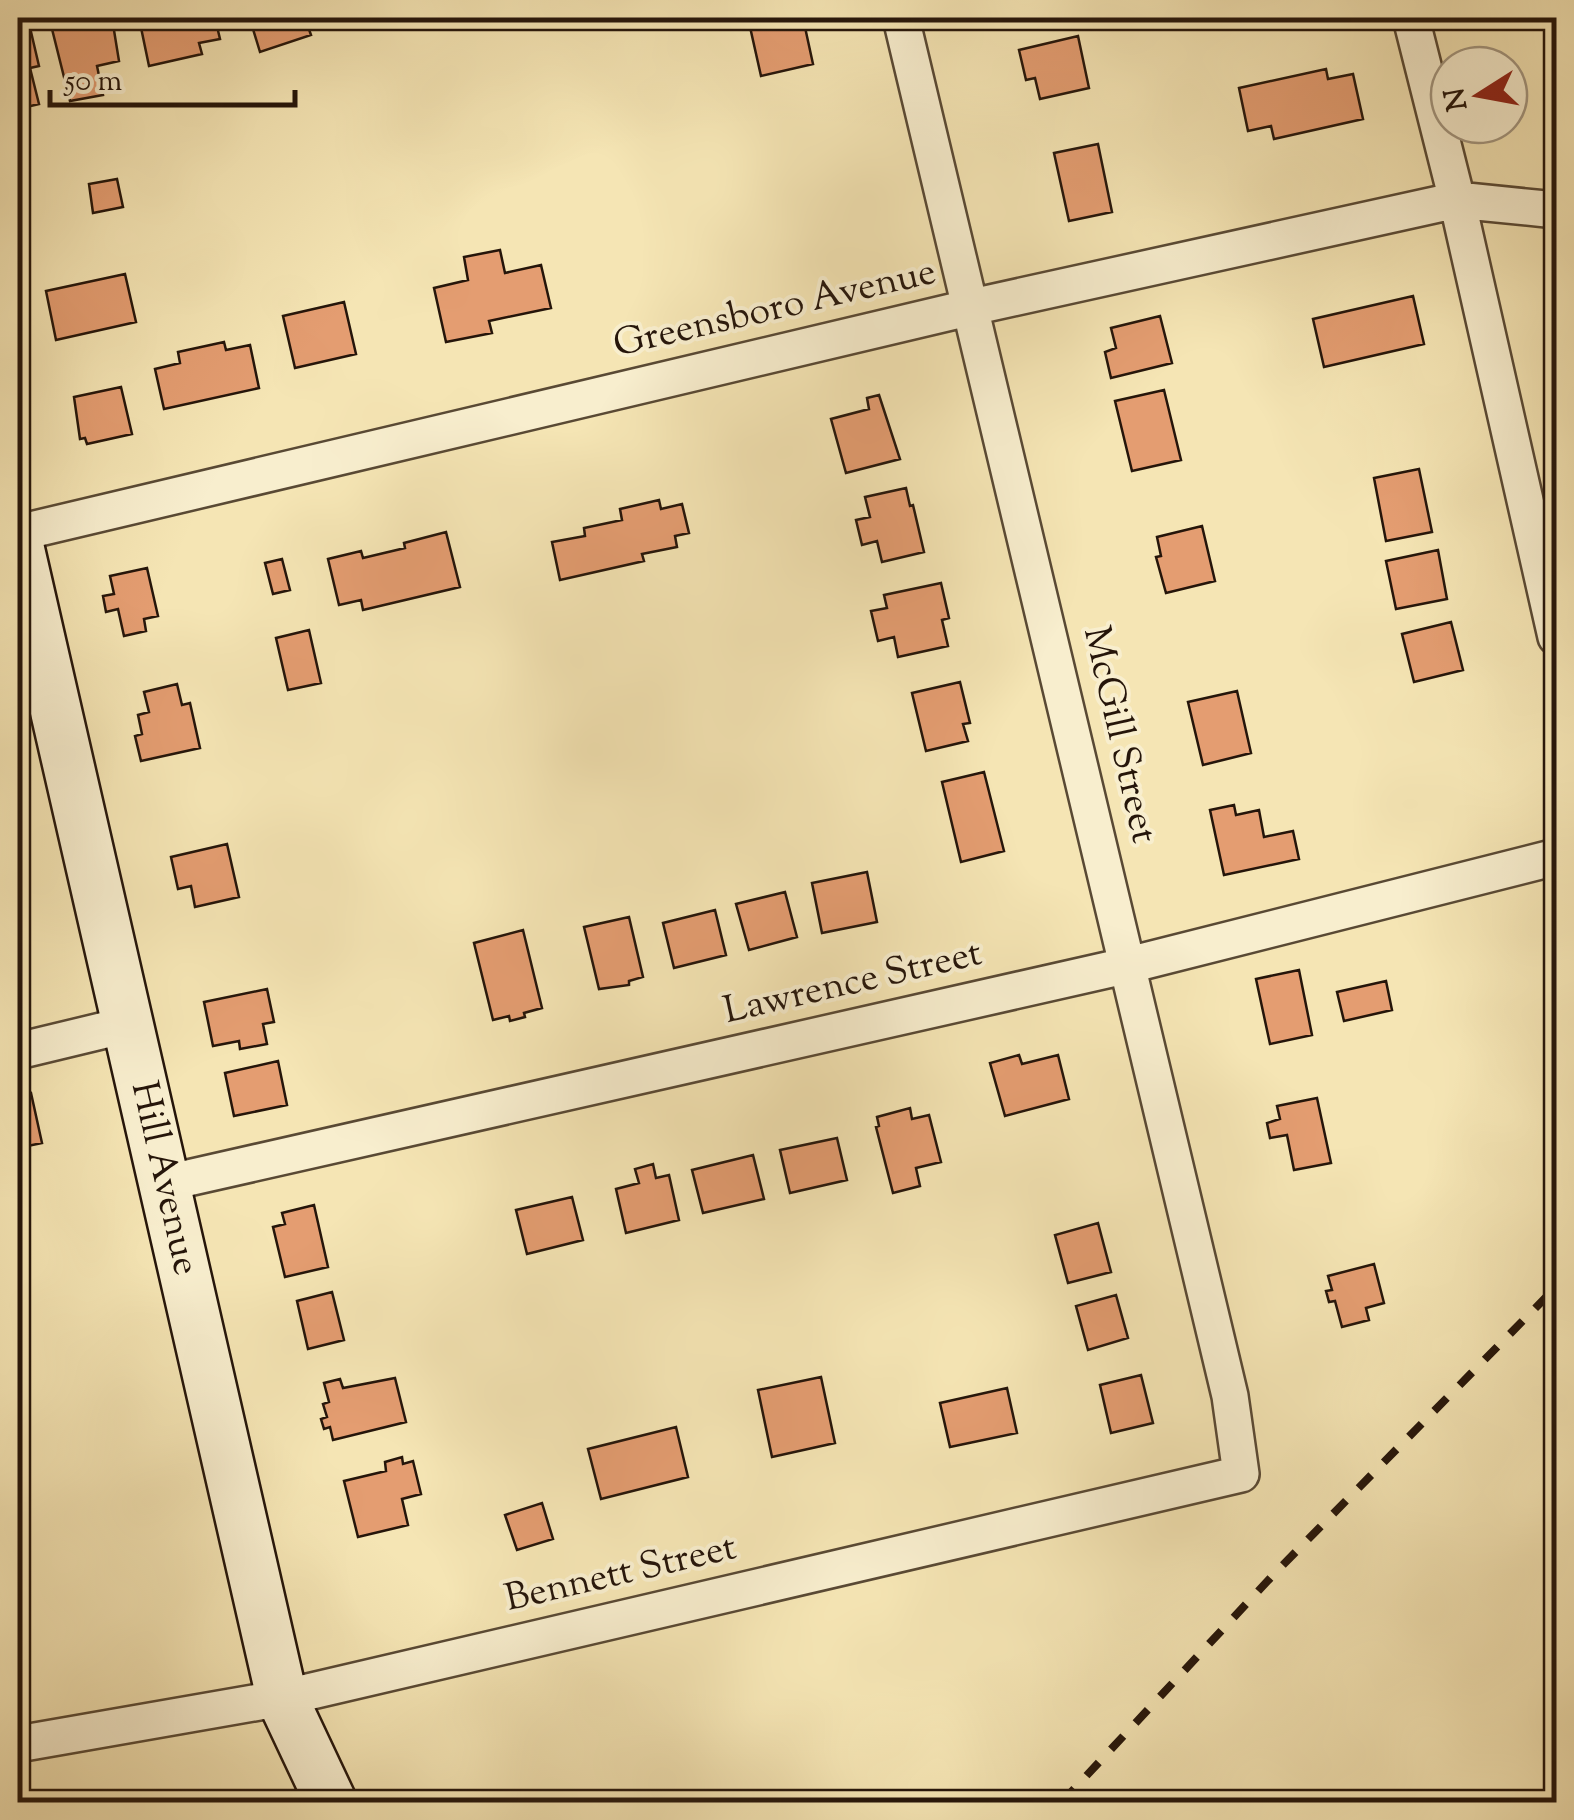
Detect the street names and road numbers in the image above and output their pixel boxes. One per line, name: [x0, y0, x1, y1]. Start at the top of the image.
street label: Greensboro Avenue: [608, 247, 942, 373]
street label: McGill Street: [1067, 621, 1169, 849]
street label: Lawrence Street: [719, 928, 987, 1040]
street label: Hill Avenue: [115, 1076, 211, 1281]
street label: Bennett Street: [500, 1522, 742, 1628]

